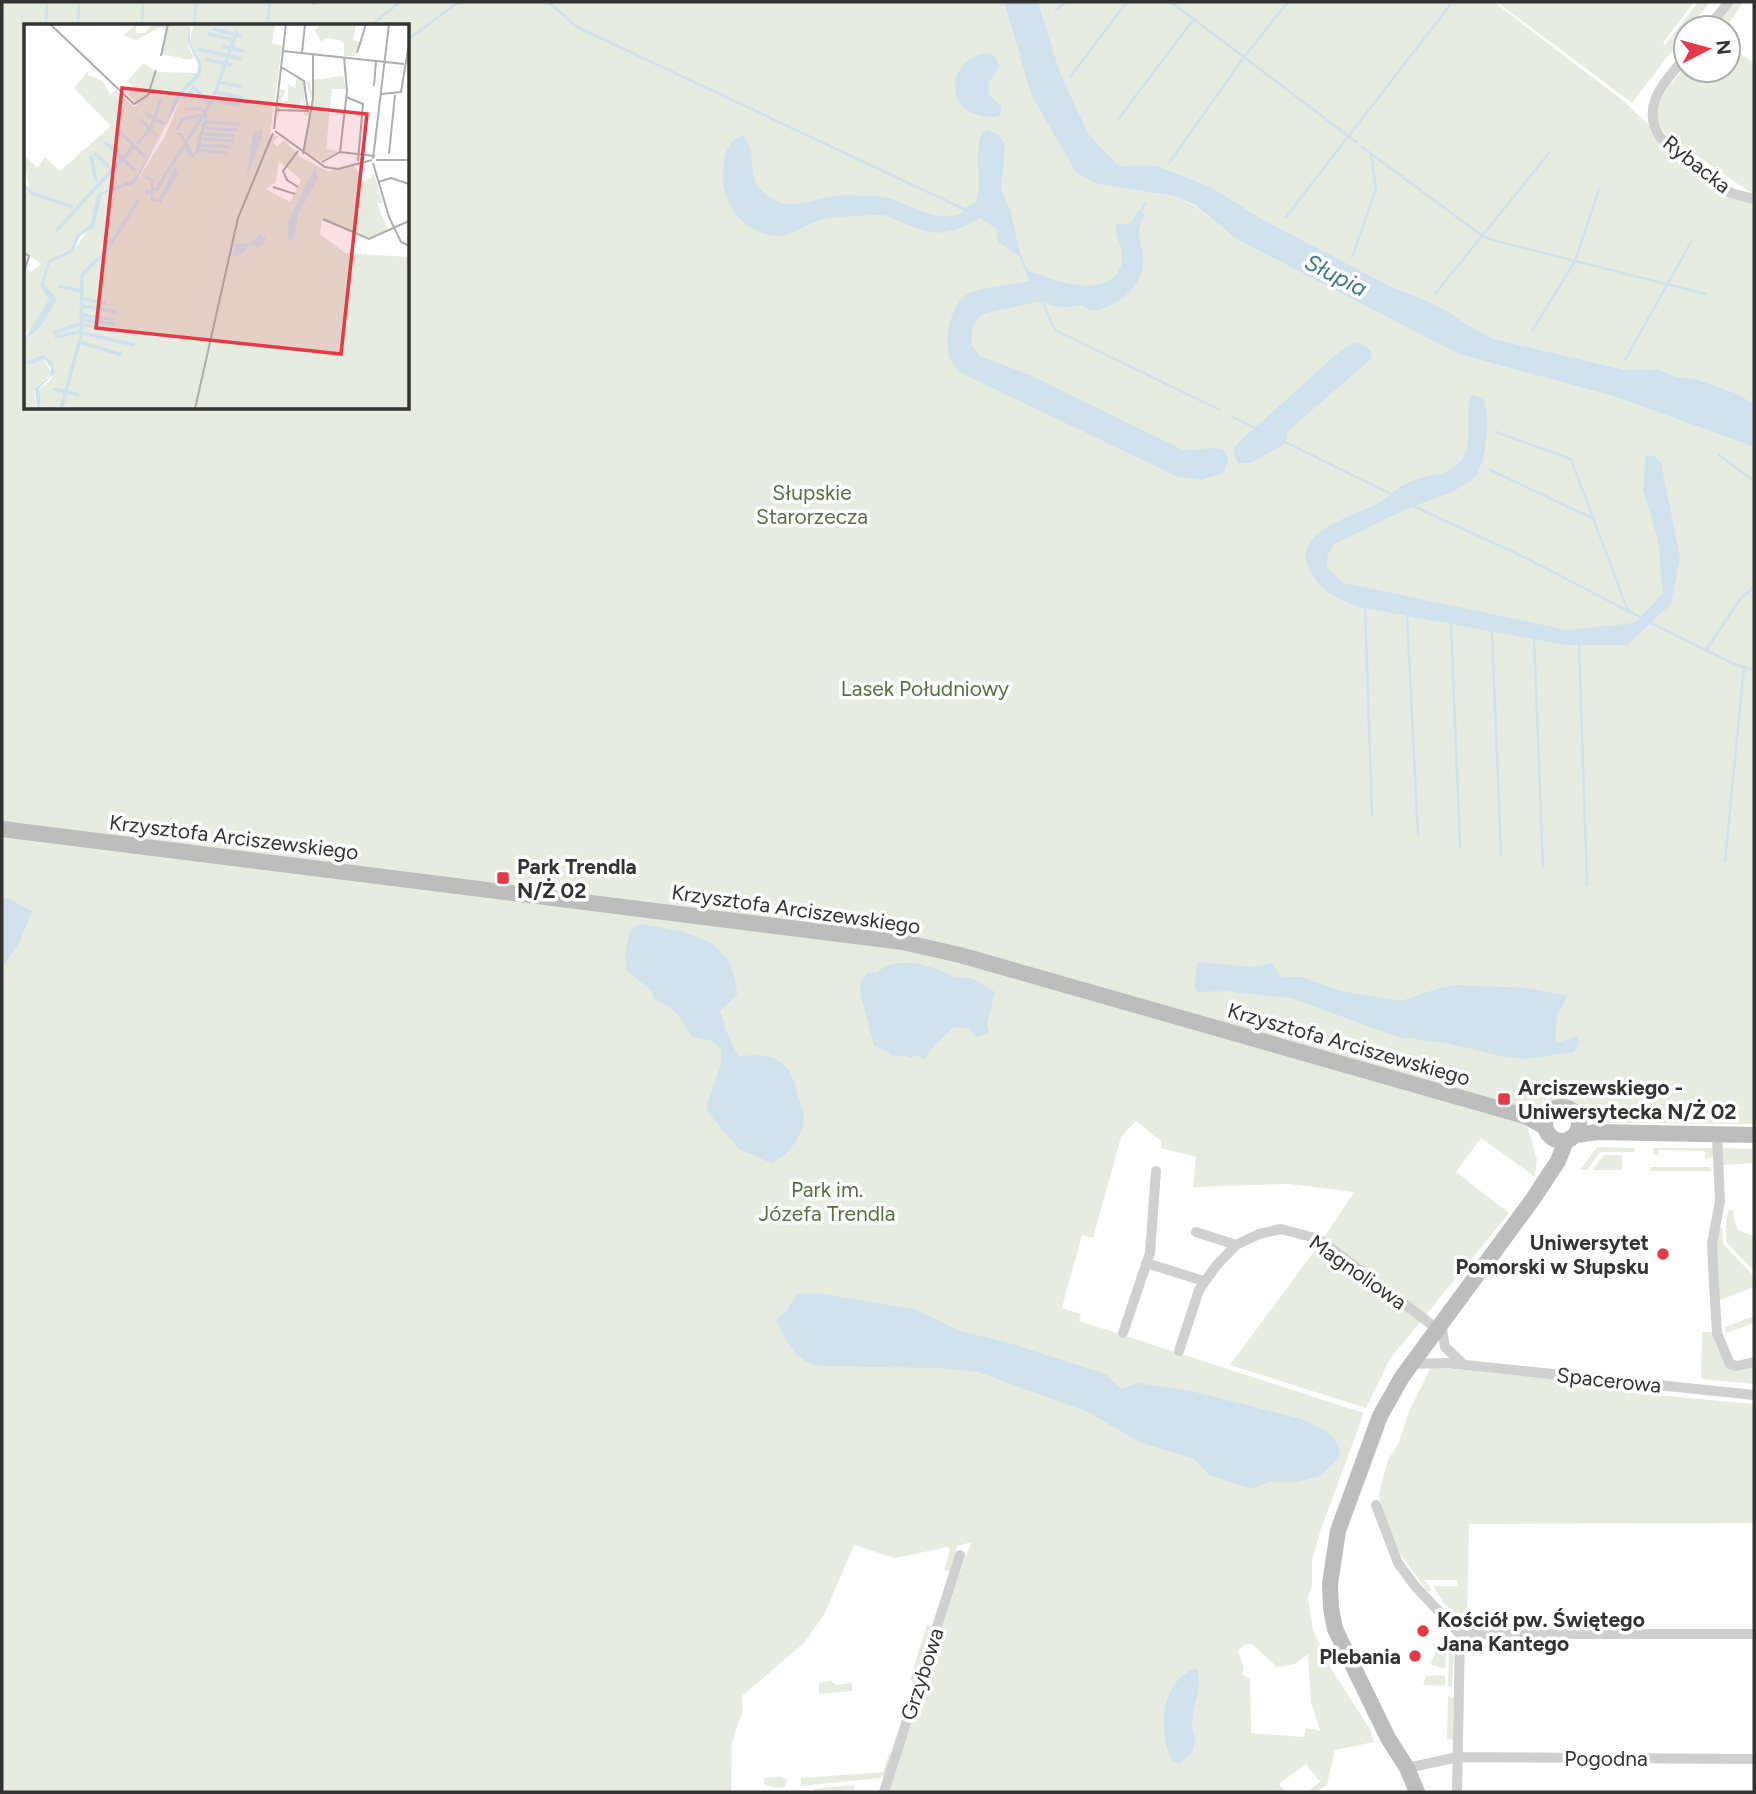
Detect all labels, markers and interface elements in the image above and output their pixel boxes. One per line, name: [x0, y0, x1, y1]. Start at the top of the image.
north arrow: [1672, 14, 1742, 84]
inset map: [24, 24, 410, 410]
text: N: [1711, 39, 1736, 56]
street label: Rybacka: [1658, 130, 1736, 198]
water label: Słupia: [1300, 248, 1372, 302]
park label: Słupskie Starorzecza: [756, 480, 868, 529]
park label: Lasek Południowy: [841, 676, 1009, 701]
street label: Krzysztofa Arciszewskiego: [108, 809, 360, 865]
place label: Park Trendla N/Ż 02: [517, 854, 637, 903]
marker: Park Trendla N/Ż 02: [495, 870, 511, 886]
street label: Krzysztofa Arciszewskiego: [670, 879, 922, 939]
street label: Krzysztofa Arciszewskiego: [1225, 997, 1473, 1091]
place label: Arciszewskiego - Uniwersytecka N/Ż 02: [1518, 1075, 1737, 1124]
marker: Arciszewskiego - Uniwersytecka N/Ż 02: [1496, 1091, 1512, 1107]
park label: Park im. Józefa Trendla: [759, 1177, 895, 1226]
street label: Magnoliowa: [1305, 1229, 1411, 1315]
place label: Uniwersytet Pomorski w Słupsku: [1455, 1230, 1649, 1279]
marker: Uniwersytet Pomorski w Słupsku: [1655, 1246, 1671, 1262]
street label: Spacerowa: [1556, 1362, 1662, 1398]
place label: Kościół pw. Świętego Jana Kantego: [1437, 1607, 1645, 1656]
marker: Kościół pw. Świętego Jana Kantego: [1415, 1623, 1431, 1639]
street label: Grzybowa: [895, 1625, 949, 1723]
place label: Plebania: [1319, 1644, 1401, 1669]
marker: Plebania: [1407, 1648, 1423, 1664]
street label: Pogodna: [1564, 1746, 1648, 1771]

